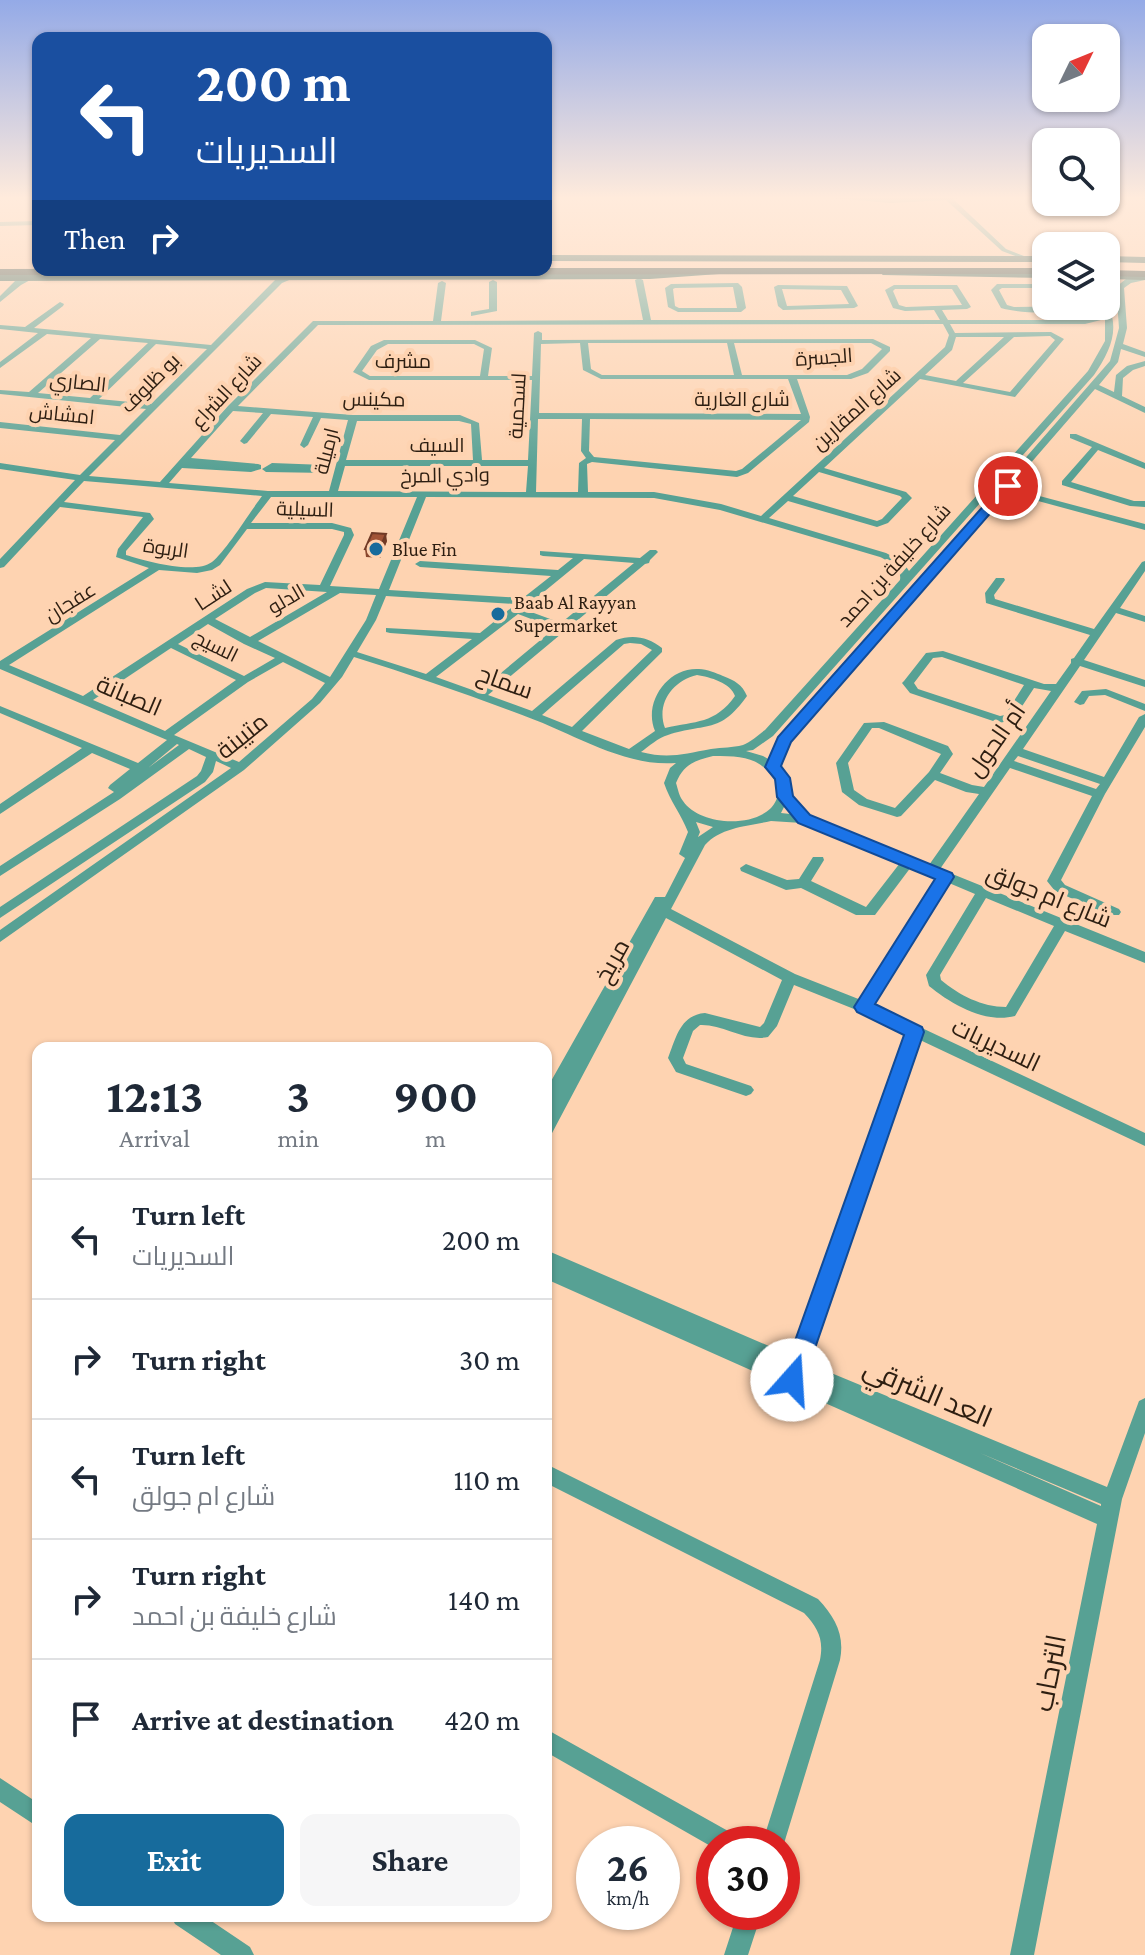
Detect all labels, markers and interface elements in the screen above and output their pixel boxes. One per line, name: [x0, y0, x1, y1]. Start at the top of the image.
north arrow: [1032, 24, 1120, 112]
map controls: [1032, 24, 1120, 320]
text: 200 m: [196, 51, 351, 113]
icon: left: [64, 64, 168, 168]
button: search: [1032, 128, 1120, 216]
text: السديريات: [196, 131, 338, 171]
icon: right: [142, 216, 186, 260]
text: Then: [64, 222, 126, 255]
button: layers: [1032, 232, 1120, 320]
street label: الجسرة: [795, 344, 854, 371]
street label: بو ظلوف: [116, 349, 185, 418]
street label: شارع الشراع: [186, 350, 268, 434]
street label: مشرف: [375, 350, 431, 373]
street label: شارع المقارين: [807, 363, 907, 457]
street label: الصاري: [48, 368, 108, 401]
street label: لسحمية: [504, 373, 530, 439]
street label: مكينس: [342, 387, 406, 413]
street label: شارع الغارية: [694, 388, 790, 413]
street label: امشاش: [28, 400, 96, 430]
street label: ارميلة: [310, 426, 343, 477]
street label: السيف: [409, 434, 465, 456]
pin: [974, 452, 1042, 520]
street label: وادي المرخ: [400, 463, 490, 492]
icon: arrive: [986, 464, 1030, 508]
street label: السيلية: [276, 497, 334, 521]
street label: شارع خليفة بن احمد: [833, 499, 957, 633]
street label: الربوة: [142, 534, 190, 563]
place label: Blue Fin: [392, 538, 457, 560]
marker: Blue Fin: [367, 540, 385, 558]
street label: لشــا: [191, 575, 235, 615]
street label: عفجان: [40, 578, 101, 628]
street label: الدلو: [264, 580, 309, 619]
place label: Baab Al Rayyan Supermarket: [514, 591, 637, 637]
marker: Baab Al Rayyan Supermarket: [489, 605, 507, 623]
street label: السيج: [189, 626, 242, 669]
street label: سماح: [473, 659, 537, 707]
street label: الصبانة: [93, 670, 166, 721]
street label: أم الحول: [959, 697, 1033, 783]
street label: متيبنة: [211, 707, 273, 764]
street label: شارع ام جولق: [982, 858, 1116, 936]
street label: مريخ: [589, 934, 637, 989]
street label: السديريات: [948, 1012, 1045, 1077]
text: 12:13: [106, 1069, 203, 1122]
text: 3: [287, 1069, 310, 1122]
text: 900: [393, 1069, 478, 1122]
text: Arrival: [119, 1124, 190, 1153]
text: min: [277, 1124, 319, 1153]
text: m: [425, 1124, 446, 1153]
text: Turn left: [132, 1198, 245, 1231]
icon: left: [64, 1217, 108, 1261]
text: 200 m: [442, 1223, 520, 1256]
text: السديريات: [132, 1242, 234, 1271]
icon: right: [64, 1337, 108, 1381]
position arrow: [750, 1338, 834, 1422]
text: Turn right: [132, 1343, 266, 1376]
text: 30 m: [459, 1343, 520, 1376]
street label: العد الشرقي: [856, 1351, 997, 1439]
text: Turn left: [132, 1438, 245, 1471]
icon: left: [64, 1457, 108, 1501]
text: 110 m: [453, 1463, 520, 1496]
text: شارع ام جولق: [132, 1482, 275, 1511]
text: Turn right: [132, 1558, 266, 1591]
icon: right: [64, 1577, 108, 1621]
text: 140 m: [448, 1583, 520, 1616]
text: شارع خليفة بن احمد: [132, 1602, 337, 1631]
street label: الترحاب: [1027, 1632, 1072, 1714]
icon: arrive: [64, 1697, 108, 1741]
text: Arrive at destination: [132, 1703, 394, 1736]
text: 420 m: [444, 1703, 520, 1736]
button: Exit: [64, 1814, 284, 1906]
button: Share: [300, 1814, 520, 1906]
speed limit sign: 30: [696, 1826, 800, 1930]
text: 26: [607, 1845, 649, 1890]
text: km/h: [606, 1887, 650, 1909]

